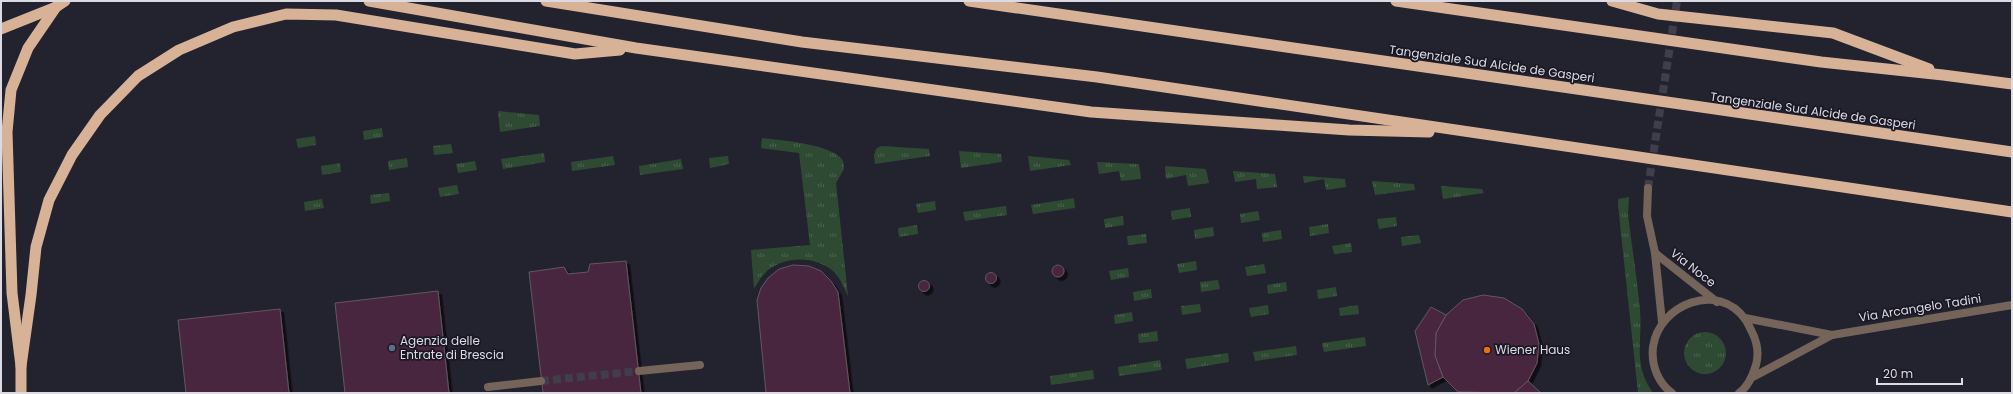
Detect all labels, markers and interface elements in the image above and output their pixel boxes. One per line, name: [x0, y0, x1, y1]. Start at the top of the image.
street label: Tangenziale Sud Alcide de Gasperi: [1388, 41, 1596, 86]
street label: Tangenziale Sud Alcide de Gasperi: [1709, 88, 1917, 133]
street label: Via Noce: [1667, 245, 1720, 291]
street label: Via Arcangelo Tadini: [1857, 289, 1982, 326]
place label: Agenzia delle Entrate di Brescia: [400, 332, 504, 363]
place label: Wiener Haus: [1495, 341, 1570, 358]
marker: Agenzia delle Entrate di Brescia: [387, 343, 397, 353]
marker: Wiener Haus: [1482, 345, 1492, 355]
scale bar: [1877, 360, 1962, 386]
text: 20 m: [1883, 365, 1913, 382]

